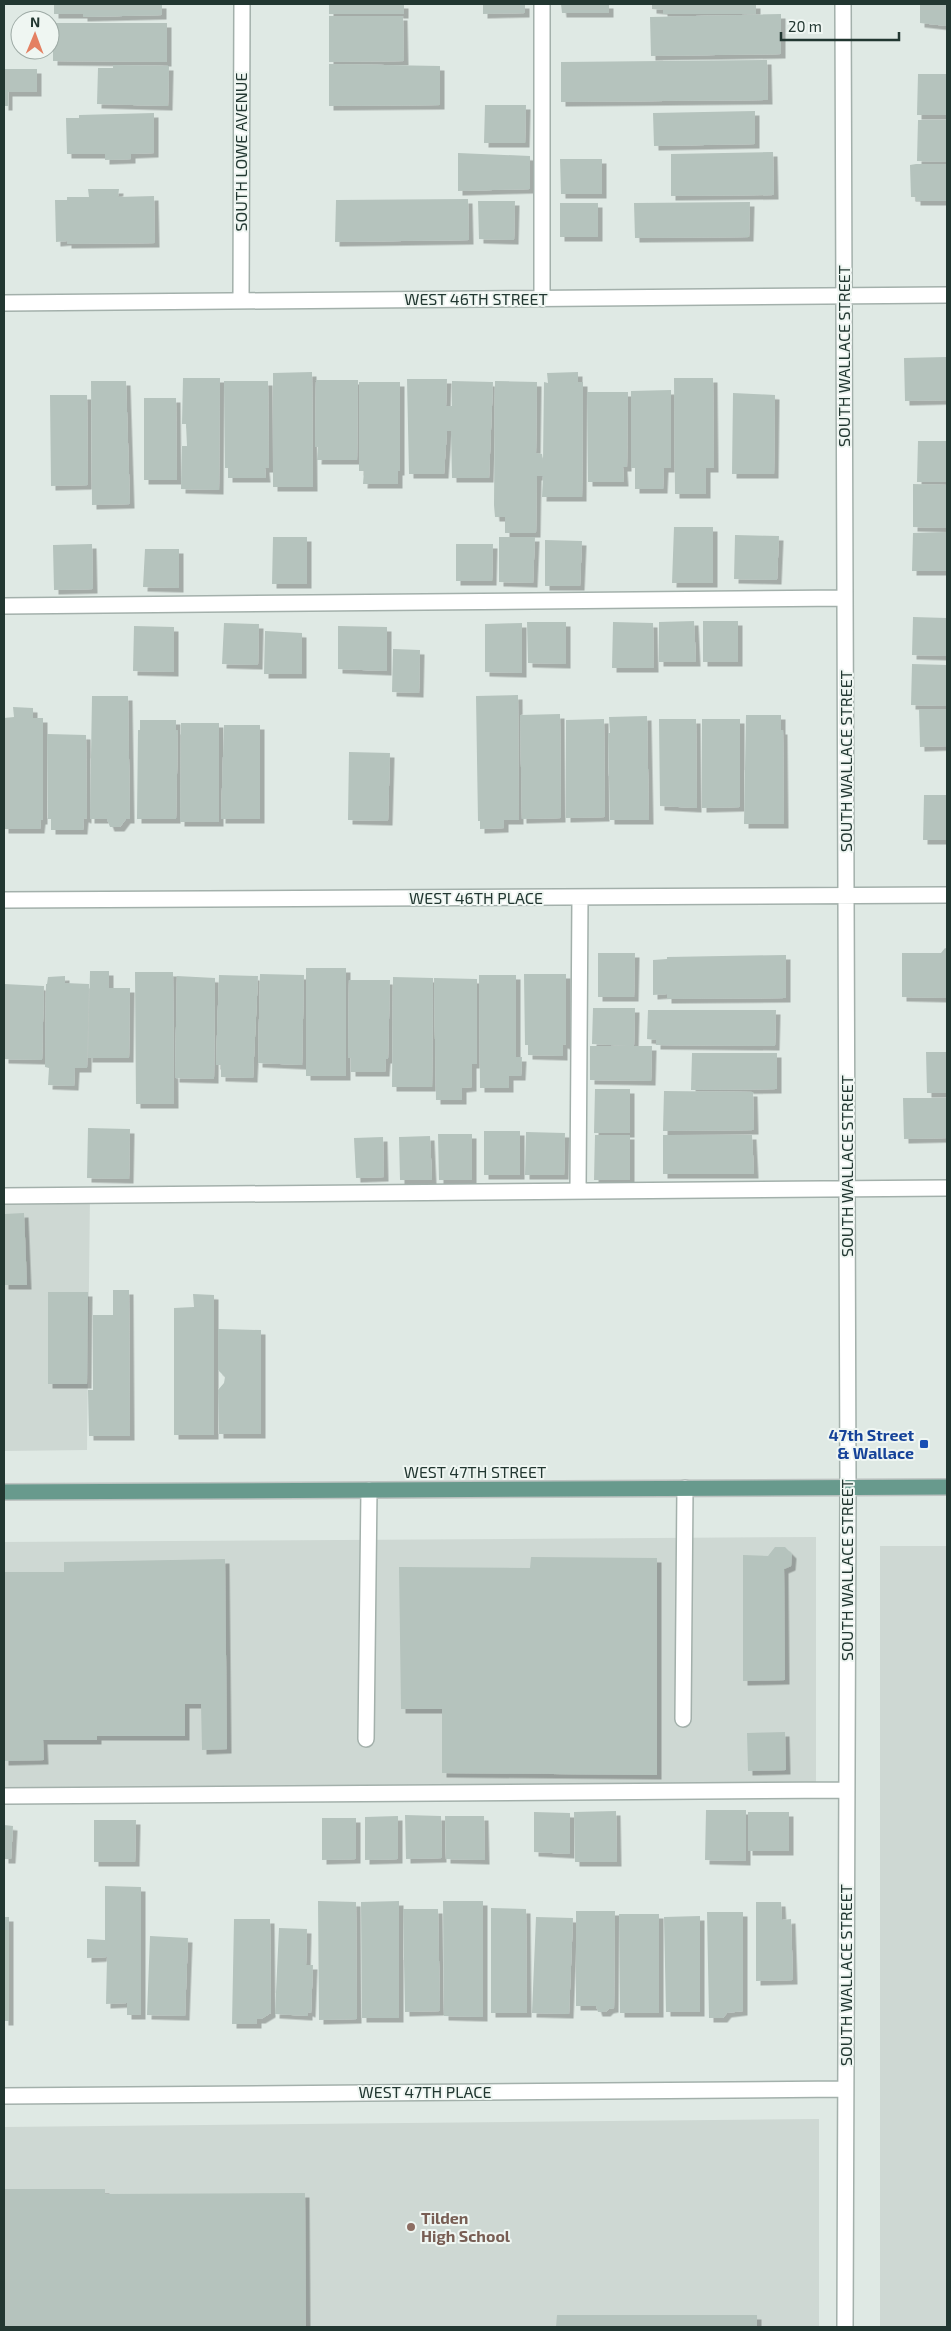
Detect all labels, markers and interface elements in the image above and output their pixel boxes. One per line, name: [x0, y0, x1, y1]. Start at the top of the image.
north arrow: [10, 10, 60, 60]
scale bar: [781, 10, 898, 42]
text: N: [30, 13, 40, 30]
text: 20 m: [788, 17, 822, 35]
street label: SOUTH LOWE AVENUE: [231, 73, 250, 231]
street label: SOUTH WALLACE STREET: [834, 265, 853, 447]
street label: WEST 46TH STREET: [404, 289, 548, 308]
street label: SOUTH WALLACE STREET: [836, 670, 855, 852]
street label: WEST 46TH PLACE: [409, 888, 543, 907]
street label: SOUTH WALLACE STREET: [837, 1075, 856, 1257]
place label: 47th Street & Wallace: [829, 1425, 914, 1462]
marker: 47th Street & Wallace: [918, 1438, 930, 1450]
street label: WEST 47TH STREET: [404, 1462, 546, 1481]
street label: SOUTH WALLACE STREET: [837, 1479, 856, 1661]
street label: SOUTH WALLACE STREET: [836, 1884, 855, 2066]
street label: WEST 47TH PLACE: [359, 2082, 491, 2101]
place label: Tilden High School: [421, 2208, 511, 2245]
marker: Tilden High School: [405, 2221, 417, 2233]

